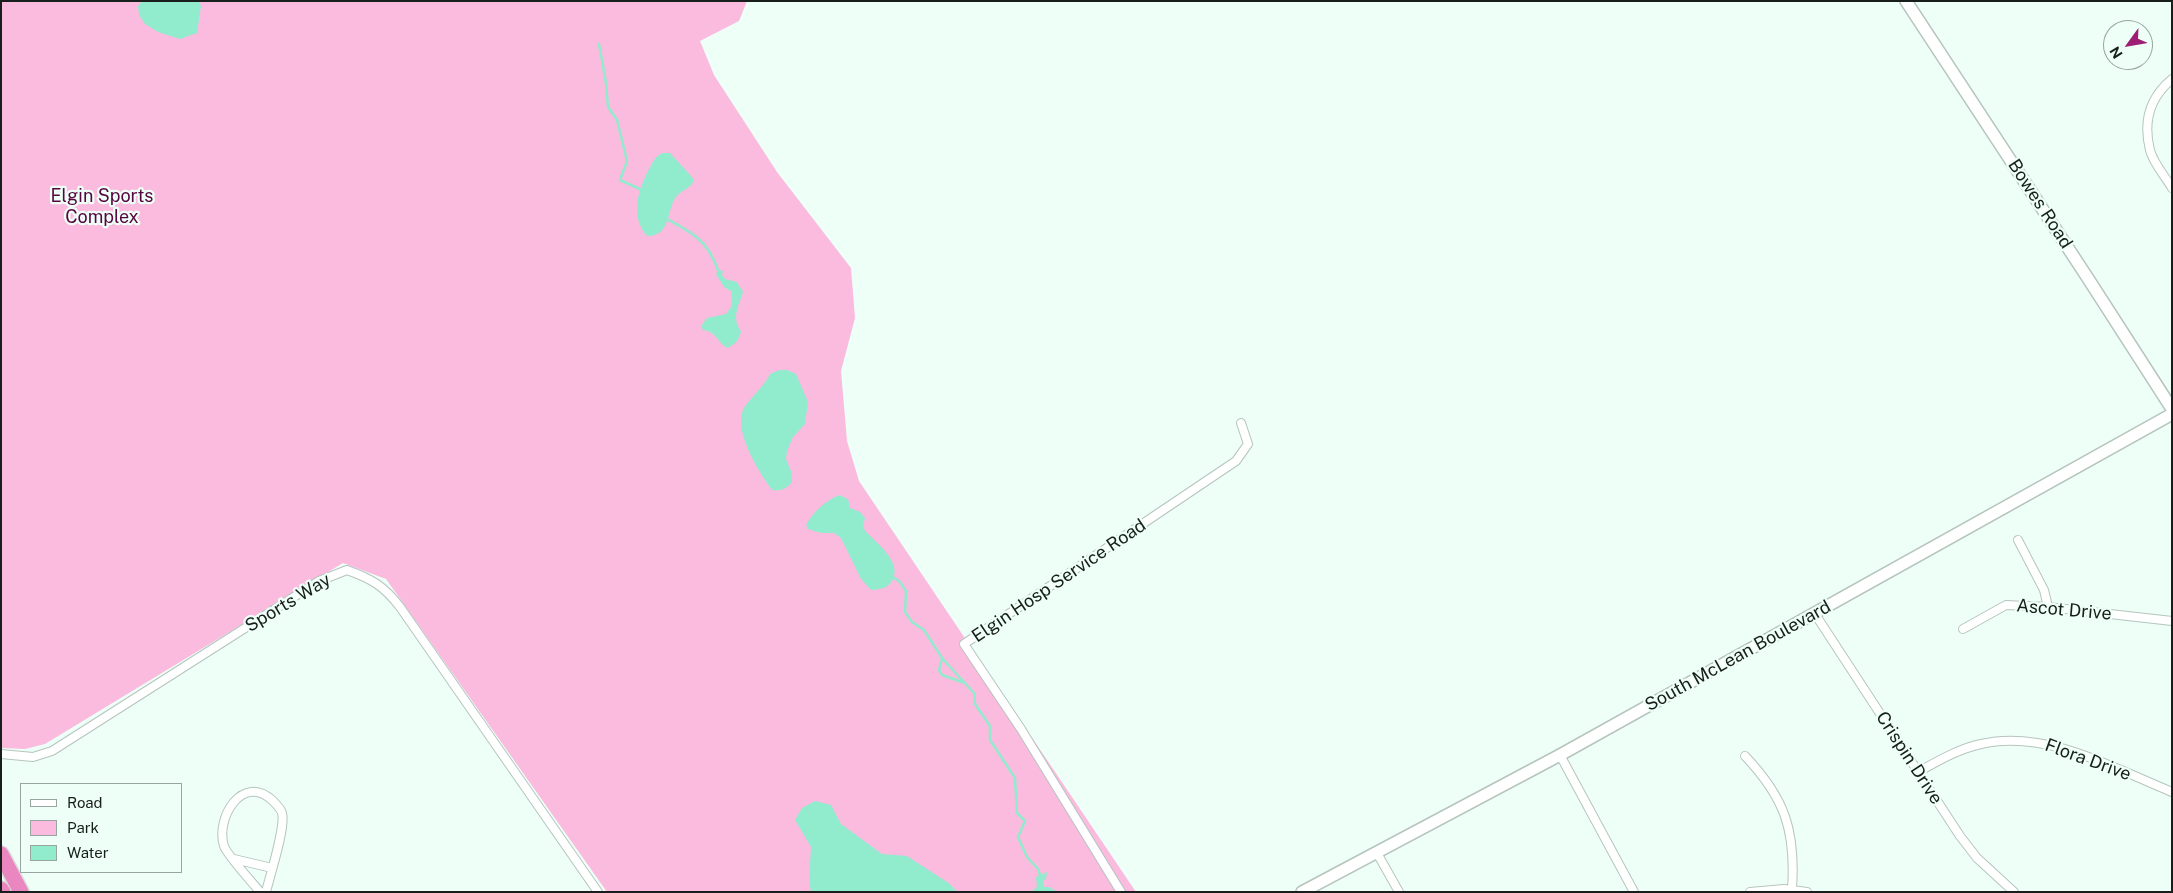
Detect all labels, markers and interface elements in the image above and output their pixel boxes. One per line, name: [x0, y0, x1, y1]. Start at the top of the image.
north arrow: [2103, 20, 2153, 70]
text: N: [2106, 44, 2126, 61]
street label: Bowes Road: [2003, 155, 2077, 253]
park label: Elgin Sports Complex: [51, 185, 153, 228]
street label: Elgin Hosp Service Road: [968, 515, 1150, 647]
street label: Sports Way: [241, 569, 335, 637]
street label: Ascot Drive: [2015, 595, 2113, 625]
street label: South McLean Boulevard: [1641, 596, 1835, 716]
street label: Crispin Drive: [1871, 708, 1947, 808]
street label: Flora Drive: [2042, 734, 2134, 786]
legend: [20, 783, 182, 873]
text: Road: [67, 794, 103, 811]
text: Park: [67, 819, 99, 836]
text: Water: [67, 844, 109, 861]

